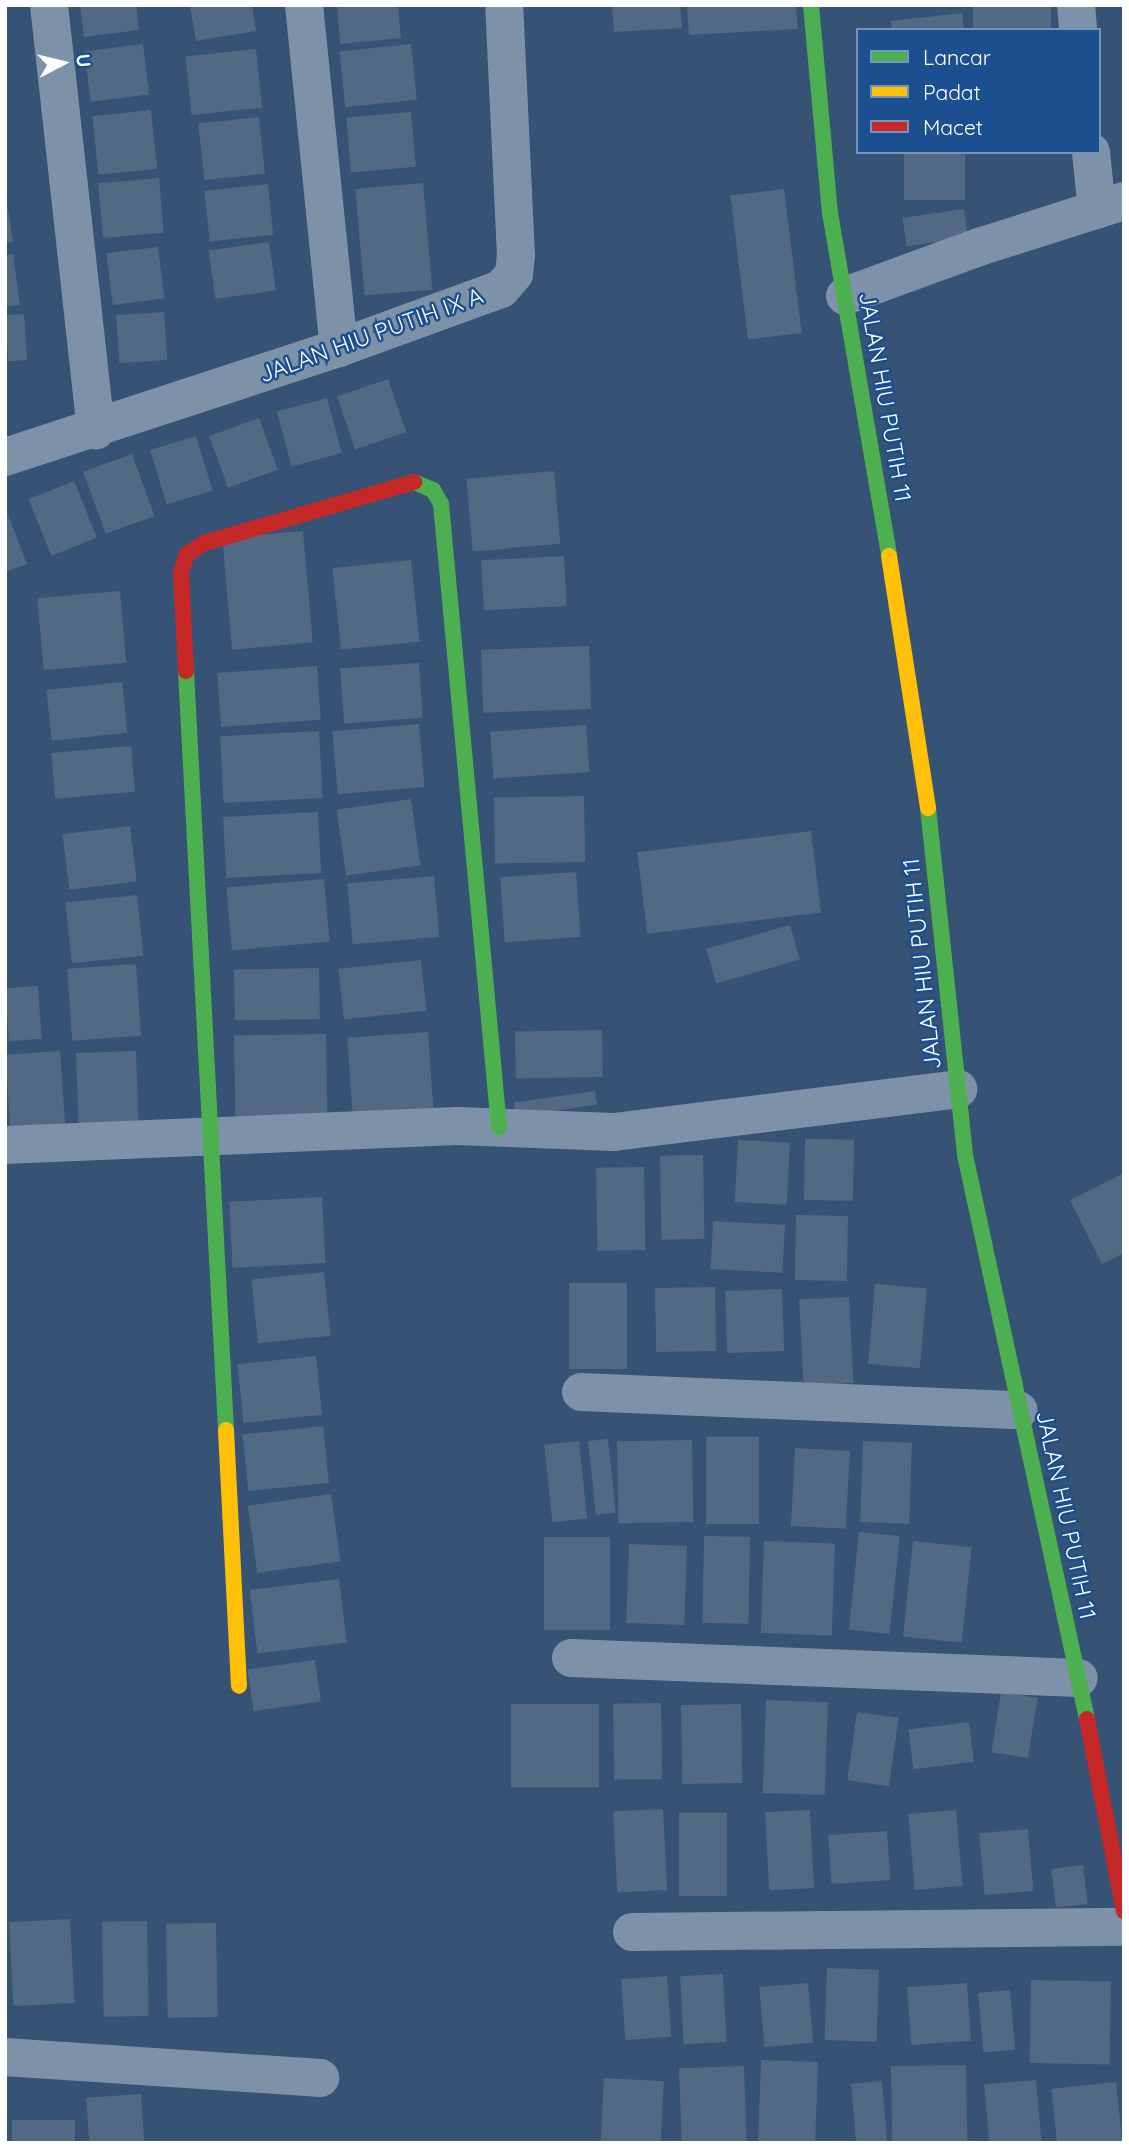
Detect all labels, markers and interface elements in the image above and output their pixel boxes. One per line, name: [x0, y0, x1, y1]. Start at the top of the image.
north arrow: [28, 28, 98, 98]
legend: [856, 28, 1101, 154]
text: Lancar: [923, 44, 991, 70]
text: U: [71, 52, 97, 69]
text: Padat: [923, 79, 981, 105]
text: Macet: [923, 114, 983, 140]
street label: JALAN HIU PUTIH IX A: [255, 282, 487, 388]
street label: JALAN HIU PUTIH 11: [853, 290, 917, 504]
street label: JALAN HIU PUTIH 11: [897, 857, 947, 1071]
street label: JALAN HIU PUTIH 11: [1030, 1408, 1102, 1622]

